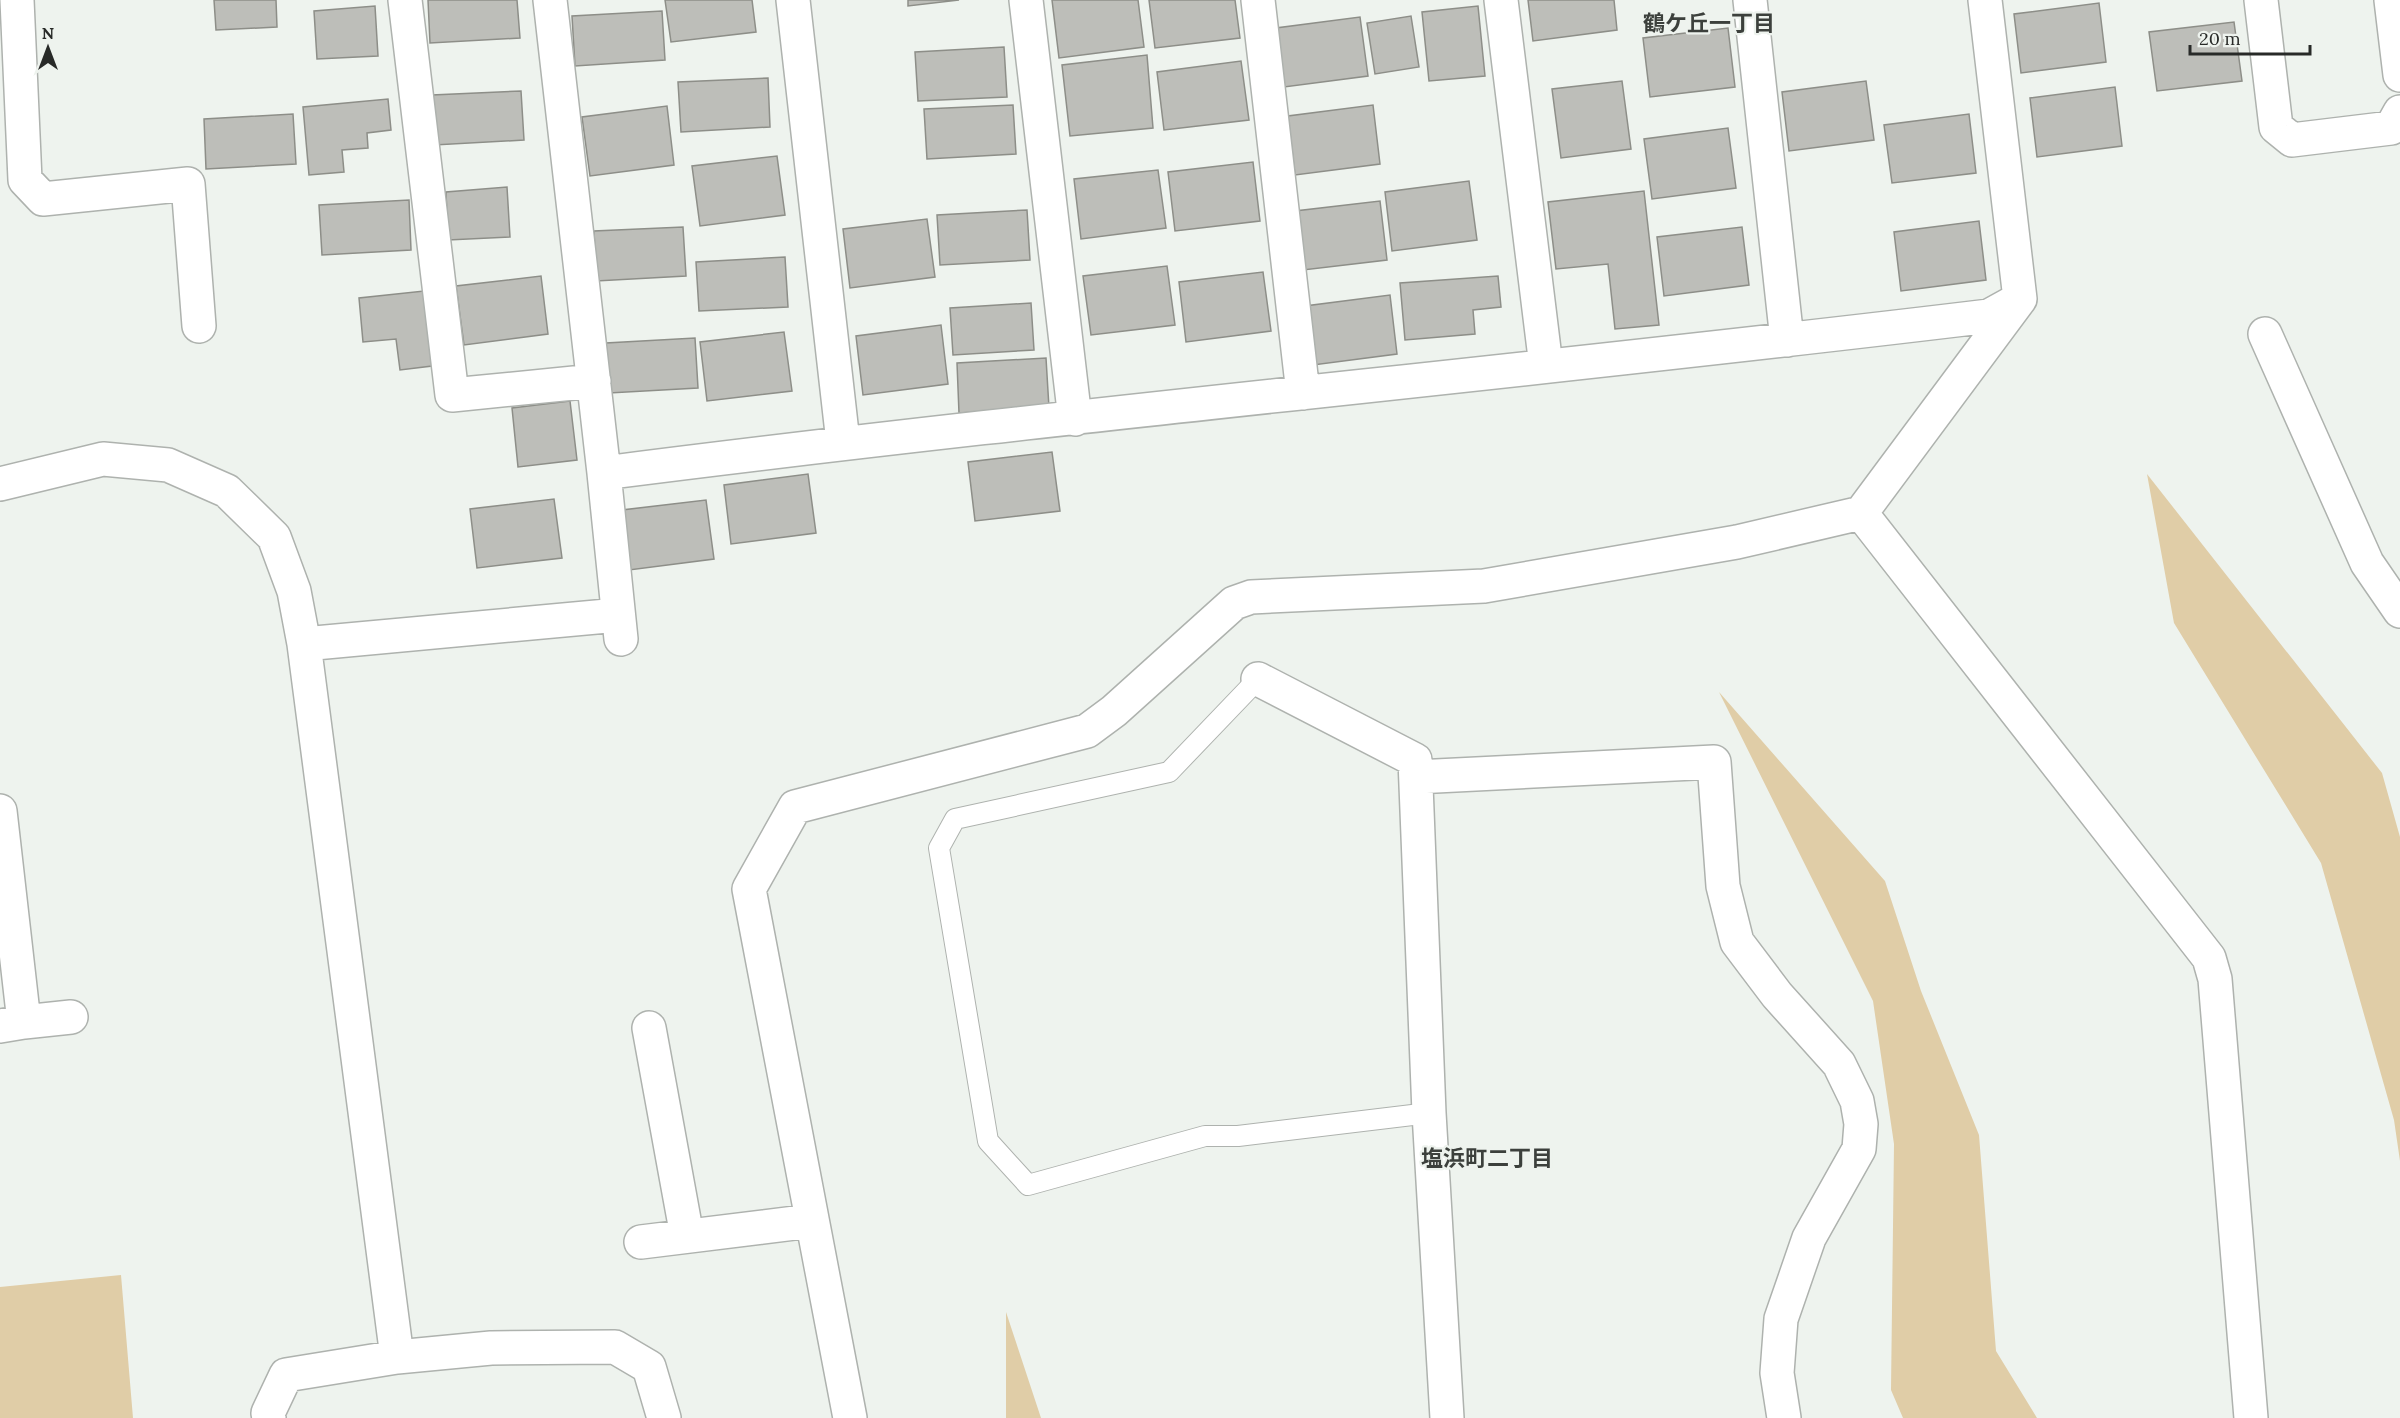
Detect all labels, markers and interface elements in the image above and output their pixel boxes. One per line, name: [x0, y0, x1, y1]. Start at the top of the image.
district label: 鶴ケ丘一丁目: [1643, 9, 1775, 37]
north arrow: [18, 18, 78, 78]
scale bar: [2190, 18, 2310, 56]
text: N: [42, 23, 54, 43]
text: 20 m: [2199, 27, 2241, 50]
district label: 塩浜町二丁目: [1421, 1144, 1553, 1172]

